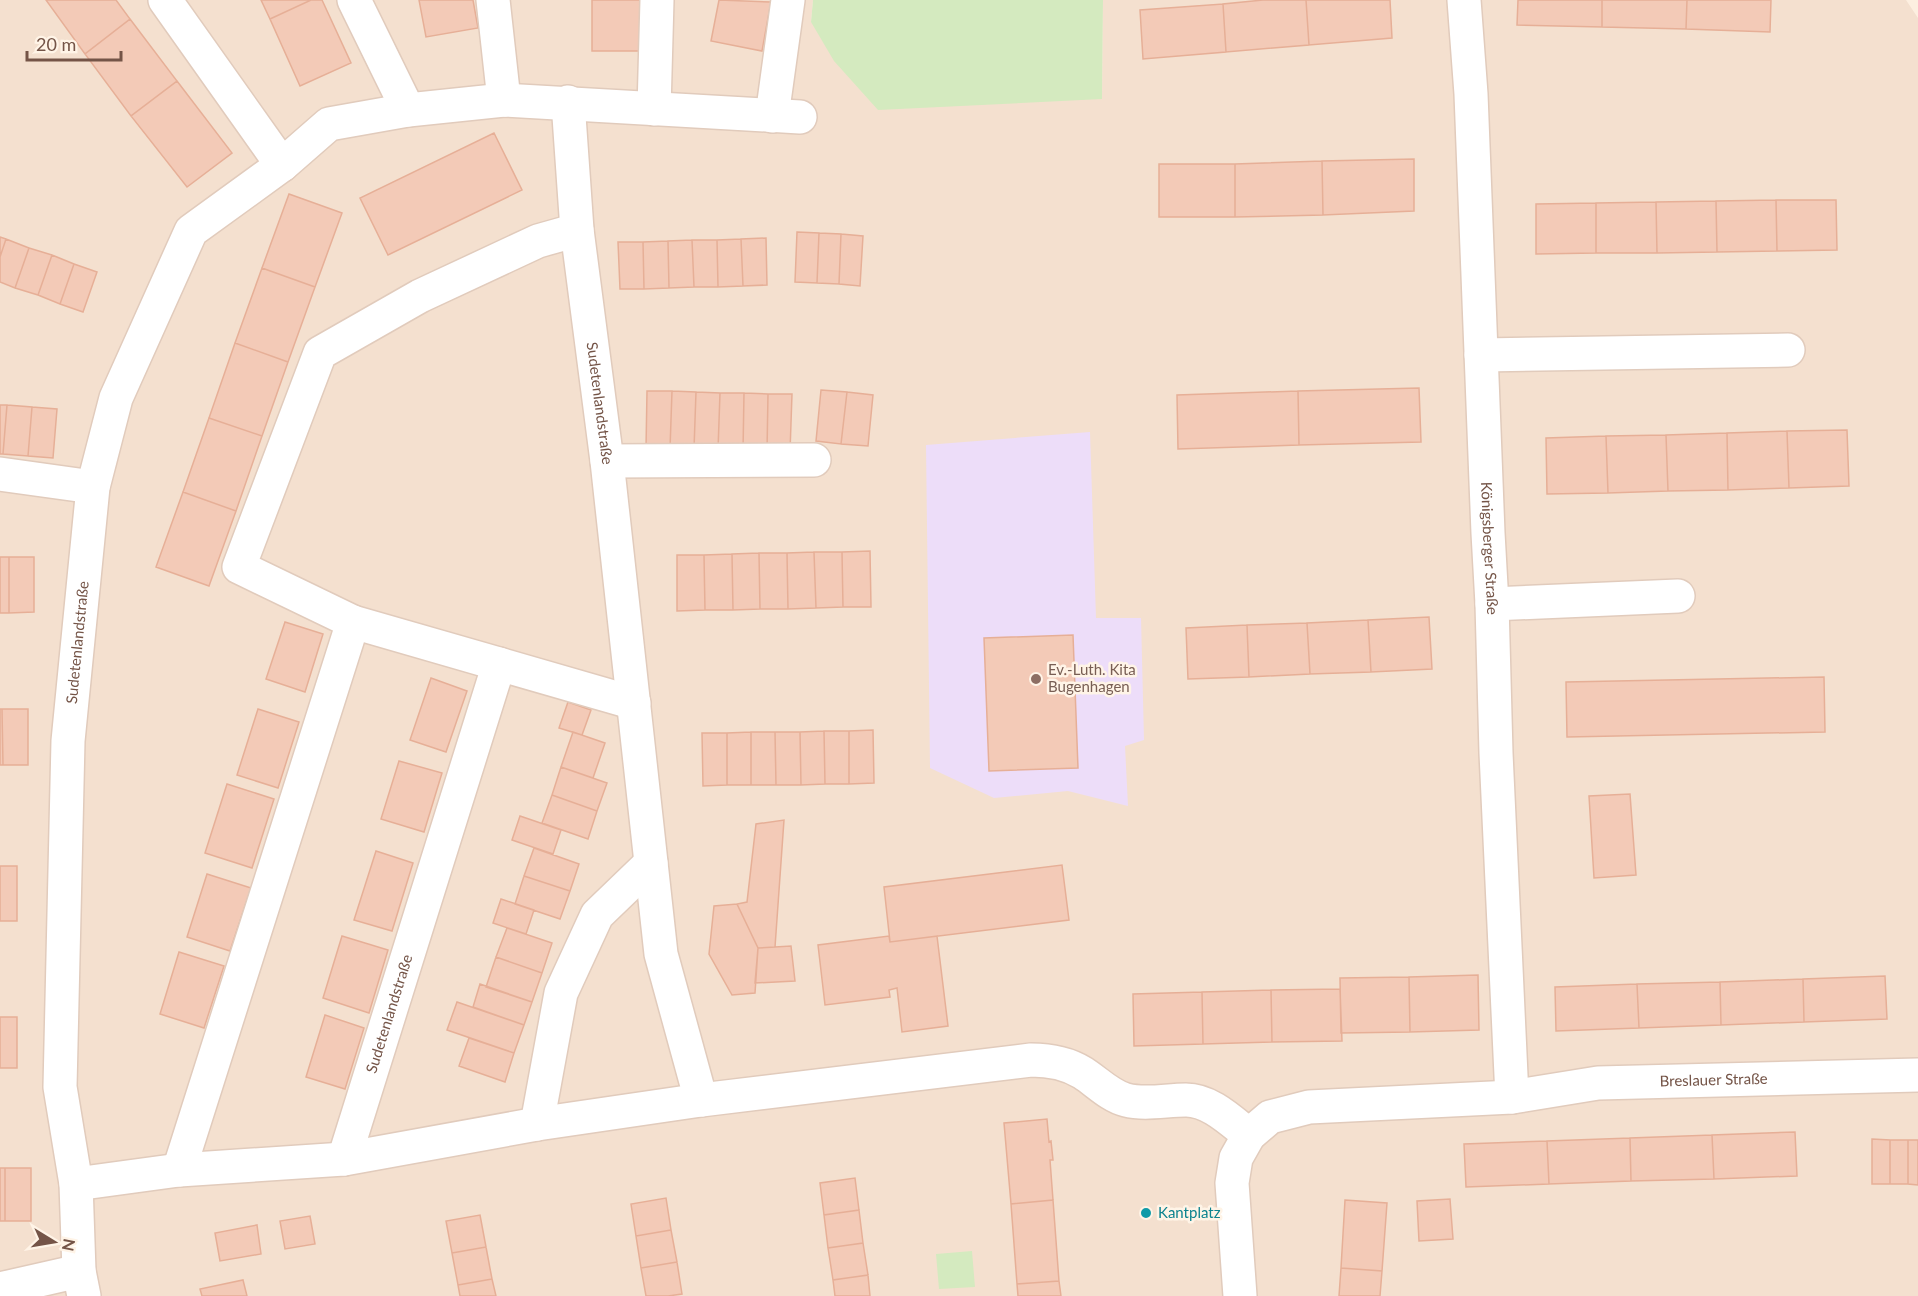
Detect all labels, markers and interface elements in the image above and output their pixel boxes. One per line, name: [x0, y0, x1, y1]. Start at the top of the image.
scale bar: [27, 24, 122, 62]
text: 20 m: [36, 33, 76, 55]
street label: Sudetenlandstraße: [584, 341, 617, 466]
street label: Königsberger Straße: [1478, 482, 1502, 615]
street label: Sudetenlandstraße: [62, 580, 92, 705]
place label: Ev.-Luth. Kita Bugenhagen: [1048, 660, 1136, 695]
marker: Ev.-Luth. Kita Bugenhagen: [1029, 672, 1043, 686]
street label: Sudetenlandstraße: [361, 952, 416, 1075]
street label: Breslauer Straße: [1659, 1069, 1768, 1089]
place label: Kantplatz: [1158, 1203, 1221, 1221]
marker: Kantplatz: [1139, 1206, 1153, 1220]
north arrow: [24, 1212, 84, 1272]
text: N: [59, 1237, 80, 1253]

